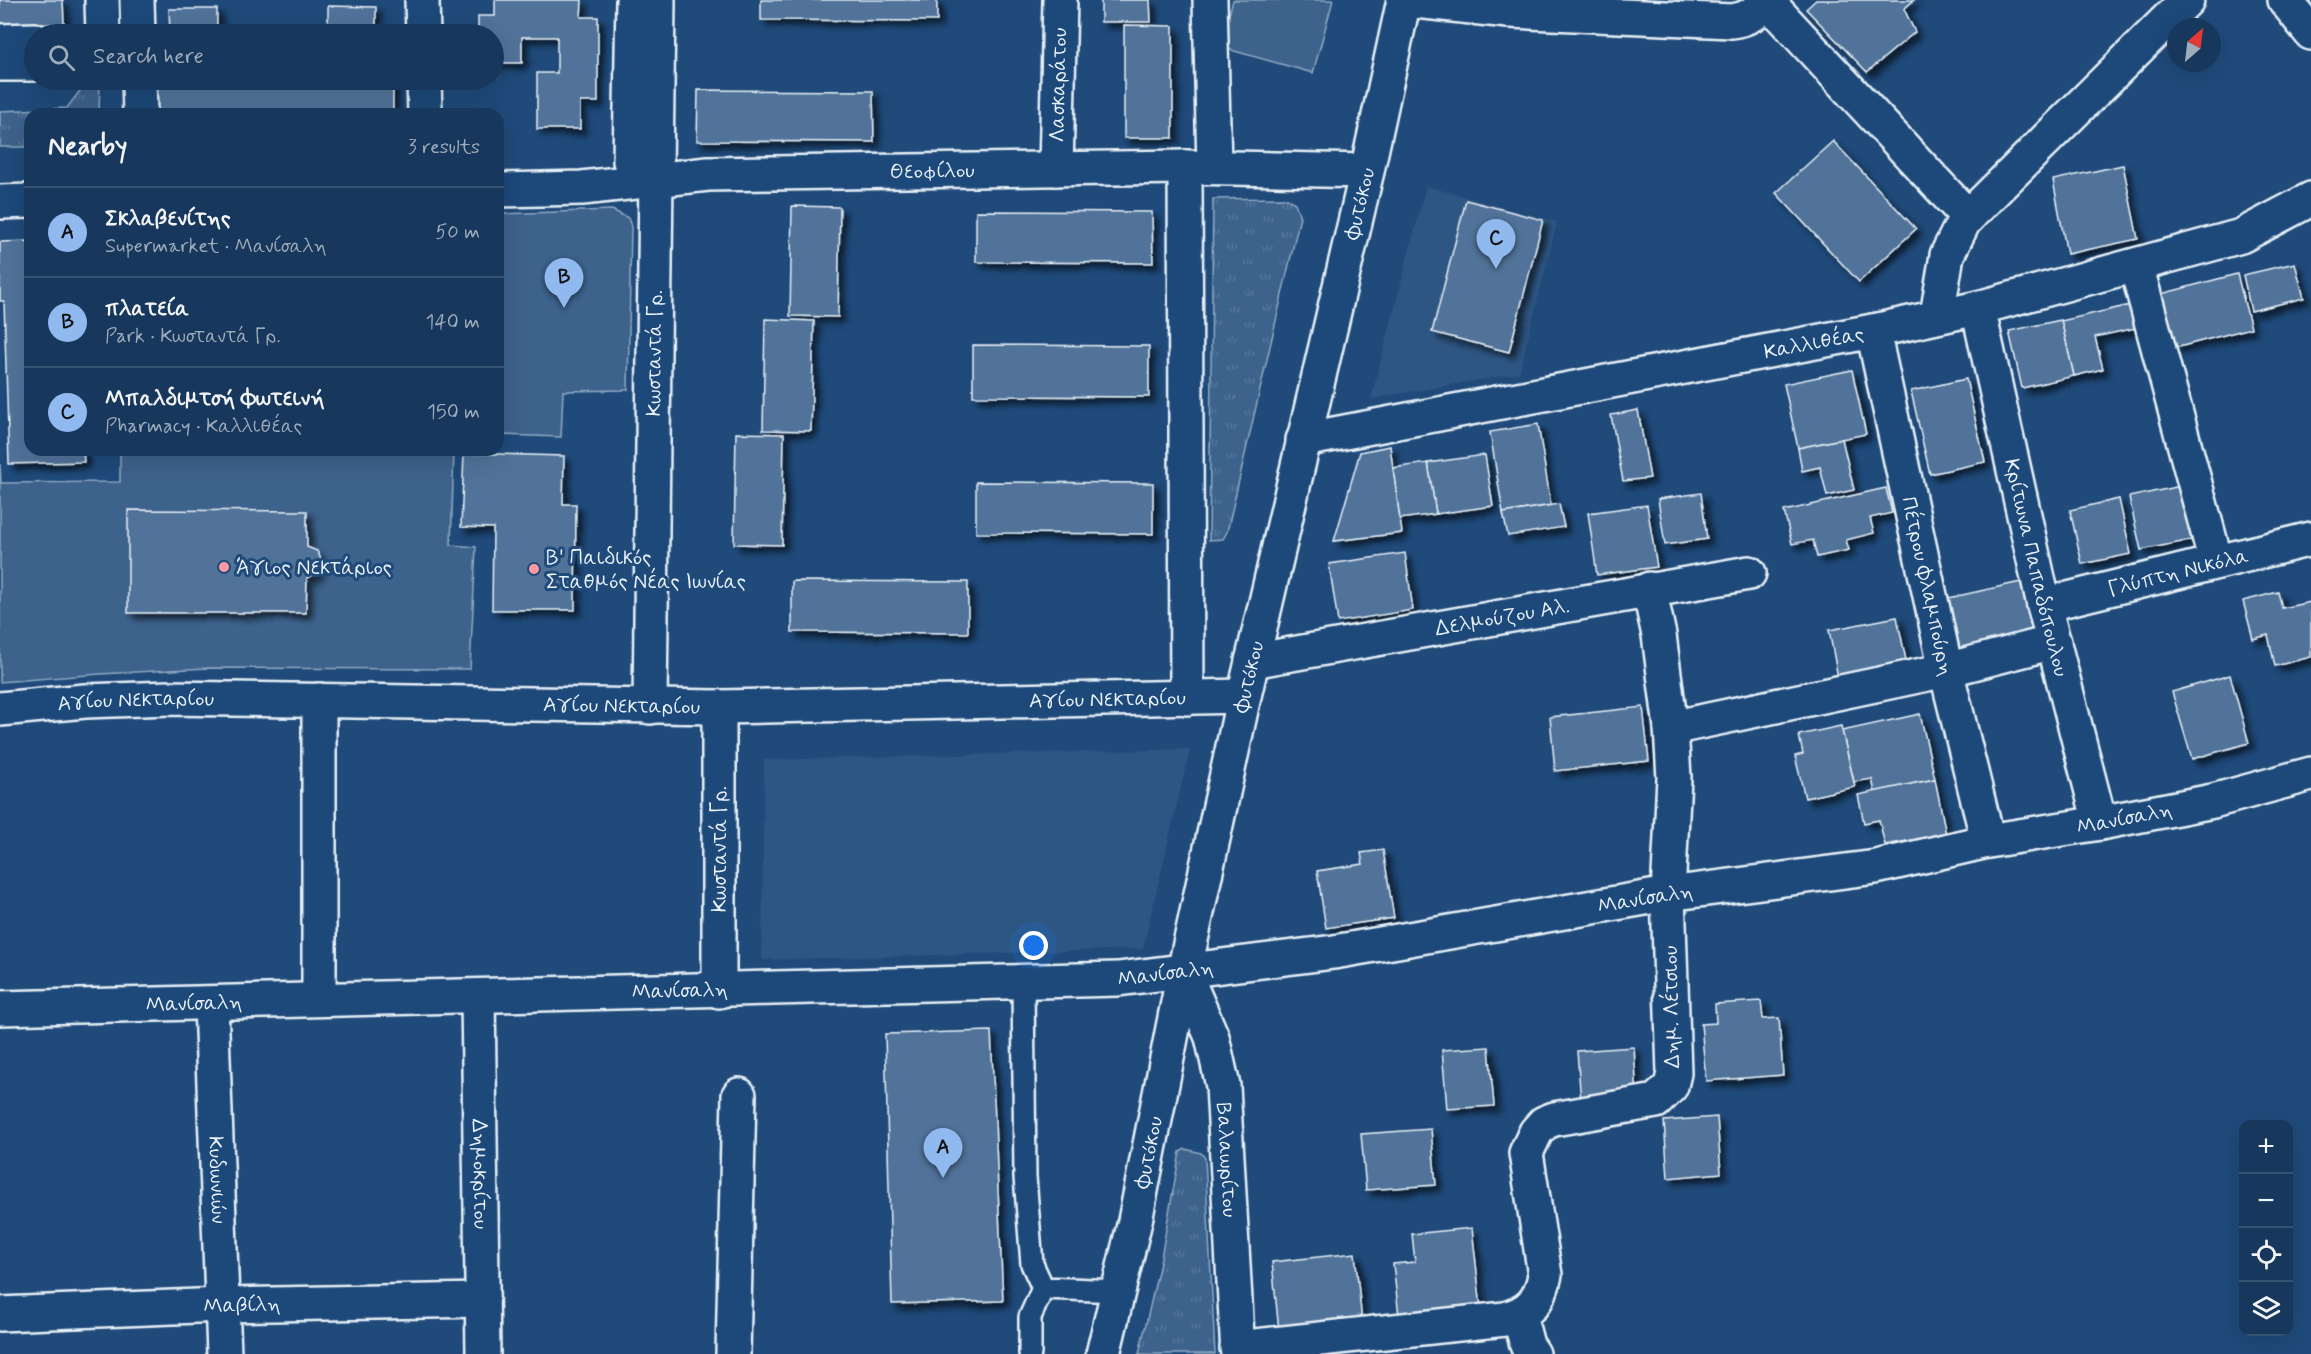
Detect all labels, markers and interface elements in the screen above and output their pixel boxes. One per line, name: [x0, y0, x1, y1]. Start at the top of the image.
north arrow: [2167, 18, 2221, 72]
search box: [24, 24, 504, 90]
street label: Λασκαράτου: [1044, 27, 1074, 143]
icon: search: [45, 41, 78, 74]
text: Search here: [93, 43, 204, 71]
text: Nearby: [48, 130, 127, 164]
text: 3 results: [408, 134, 480, 161]
street label: Θεοφίλου: [889, 157, 975, 186]
street label: Φυτόκου: [1338, 165, 1382, 243]
text: Σκλαβενίτης: [105, 205, 231, 233]
text: A: [61, 219, 74, 246]
text: 50 m: [435, 219, 480, 246]
pin: C: [1476, 220, 1516, 269]
text: Supermarket · Μανίσαλη: [105, 233, 327, 260]
pin: B: [544, 258, 584, 308]
street label: Κωσταντά Γρ.: [640, 290, 670, 416]
text: πλατεία: [105, 295, 189, 323]
text: B: [61, 309, 74, 336]
text: 140 m: [426, 309, 480, 336]
street label: Καλλιθέας: [1762, 320, 1866, 367]
text: Park · Κωσταντά Γρ.: [105, 323, 281, 350]
text: Μπαλδιμτσή Φωτεινή: [105, 385, 325, 413]
text: C: [60, 399, 75, 426]
text: 150 m: [427, 399, 480, 426]
text: Pharmacy · Καλλιθέας: [105, 413, 302, 440]
street label: Κρίτωνα Παπαδόπουλου: [1997, 456, 2075, 680]
street label: Πέτρου Φλαμπούρη: [1894, 494, 1960, 679]
street label: Γλύπτη Νικόλα: [2105, 542, 2251, 604]
place label: Β' Παιδικός Σταθμός Νέας Ιωνίας: [546, 544, 746, 596]
place label: Άγιος Νεκτάριος: [236, 554, 392, 582]
marker: Άγιος Νεκτάριος: [217, 560, 231, 574]
marker: Β' Παιδικός Σταθμός Νέας Ιωνίας: [527, 562, 541, 576]
street label: Δελμούζου Αλ.: [1433, 592, 1572, 643]
street label: Φυτόκου: [1228, 638, 1271, 716]
street label: Αγίου Νεκταρίου: [1029, 684, 1186, 716]
street label: Αγίου Νεκταρίου: [56, 685, 214, 719]
street label: Αγίου Νεκταρίου: [543, 691, 700, 722]
street label: Κωσταντά Γρ.: [706, 786, 734, 912]
street label: Μανίσαλη: [2075, 796, 2175, 842]
street label: Μανίσαλη: [1595, 878, 1695, 921]
your location: [1019, 931, 1048, 960]
street label: Δημ. Λέτσιου: [1656, 945, 1687, 1069]
street label: Μανίσαλη: [1116, 954, 1215, 994]
street label: Μανίσαλη: [631, 976, 728, 1007]
street label: Μανίσαλη: [145, 989, 243, 1019]
street label: Βαλαωρίτου: [1209, 1102, 1243, 1218]
street label: Φυτόκου: [1129, 1114, 1170, 1192]
street label: Δημοκρίτου: [465, 1119, 494, 1229]
map controls: [2239, 1120, 2293, 1336]
button: +: [2239, 1120, 2293, 1174]
pin: A: [924, 1128, 962, 1178]
street label: Κυδωνιών: [201, 1136, 232, 1224]
button: −: [2239, 1174, 2293, 1228]
button: locate: [2239, 1228, 2293, 1282]
button: layers: [2239, 1282, 2293, 1336]
street label: Μαβίλη: [203, 1291, 281, 1321]

